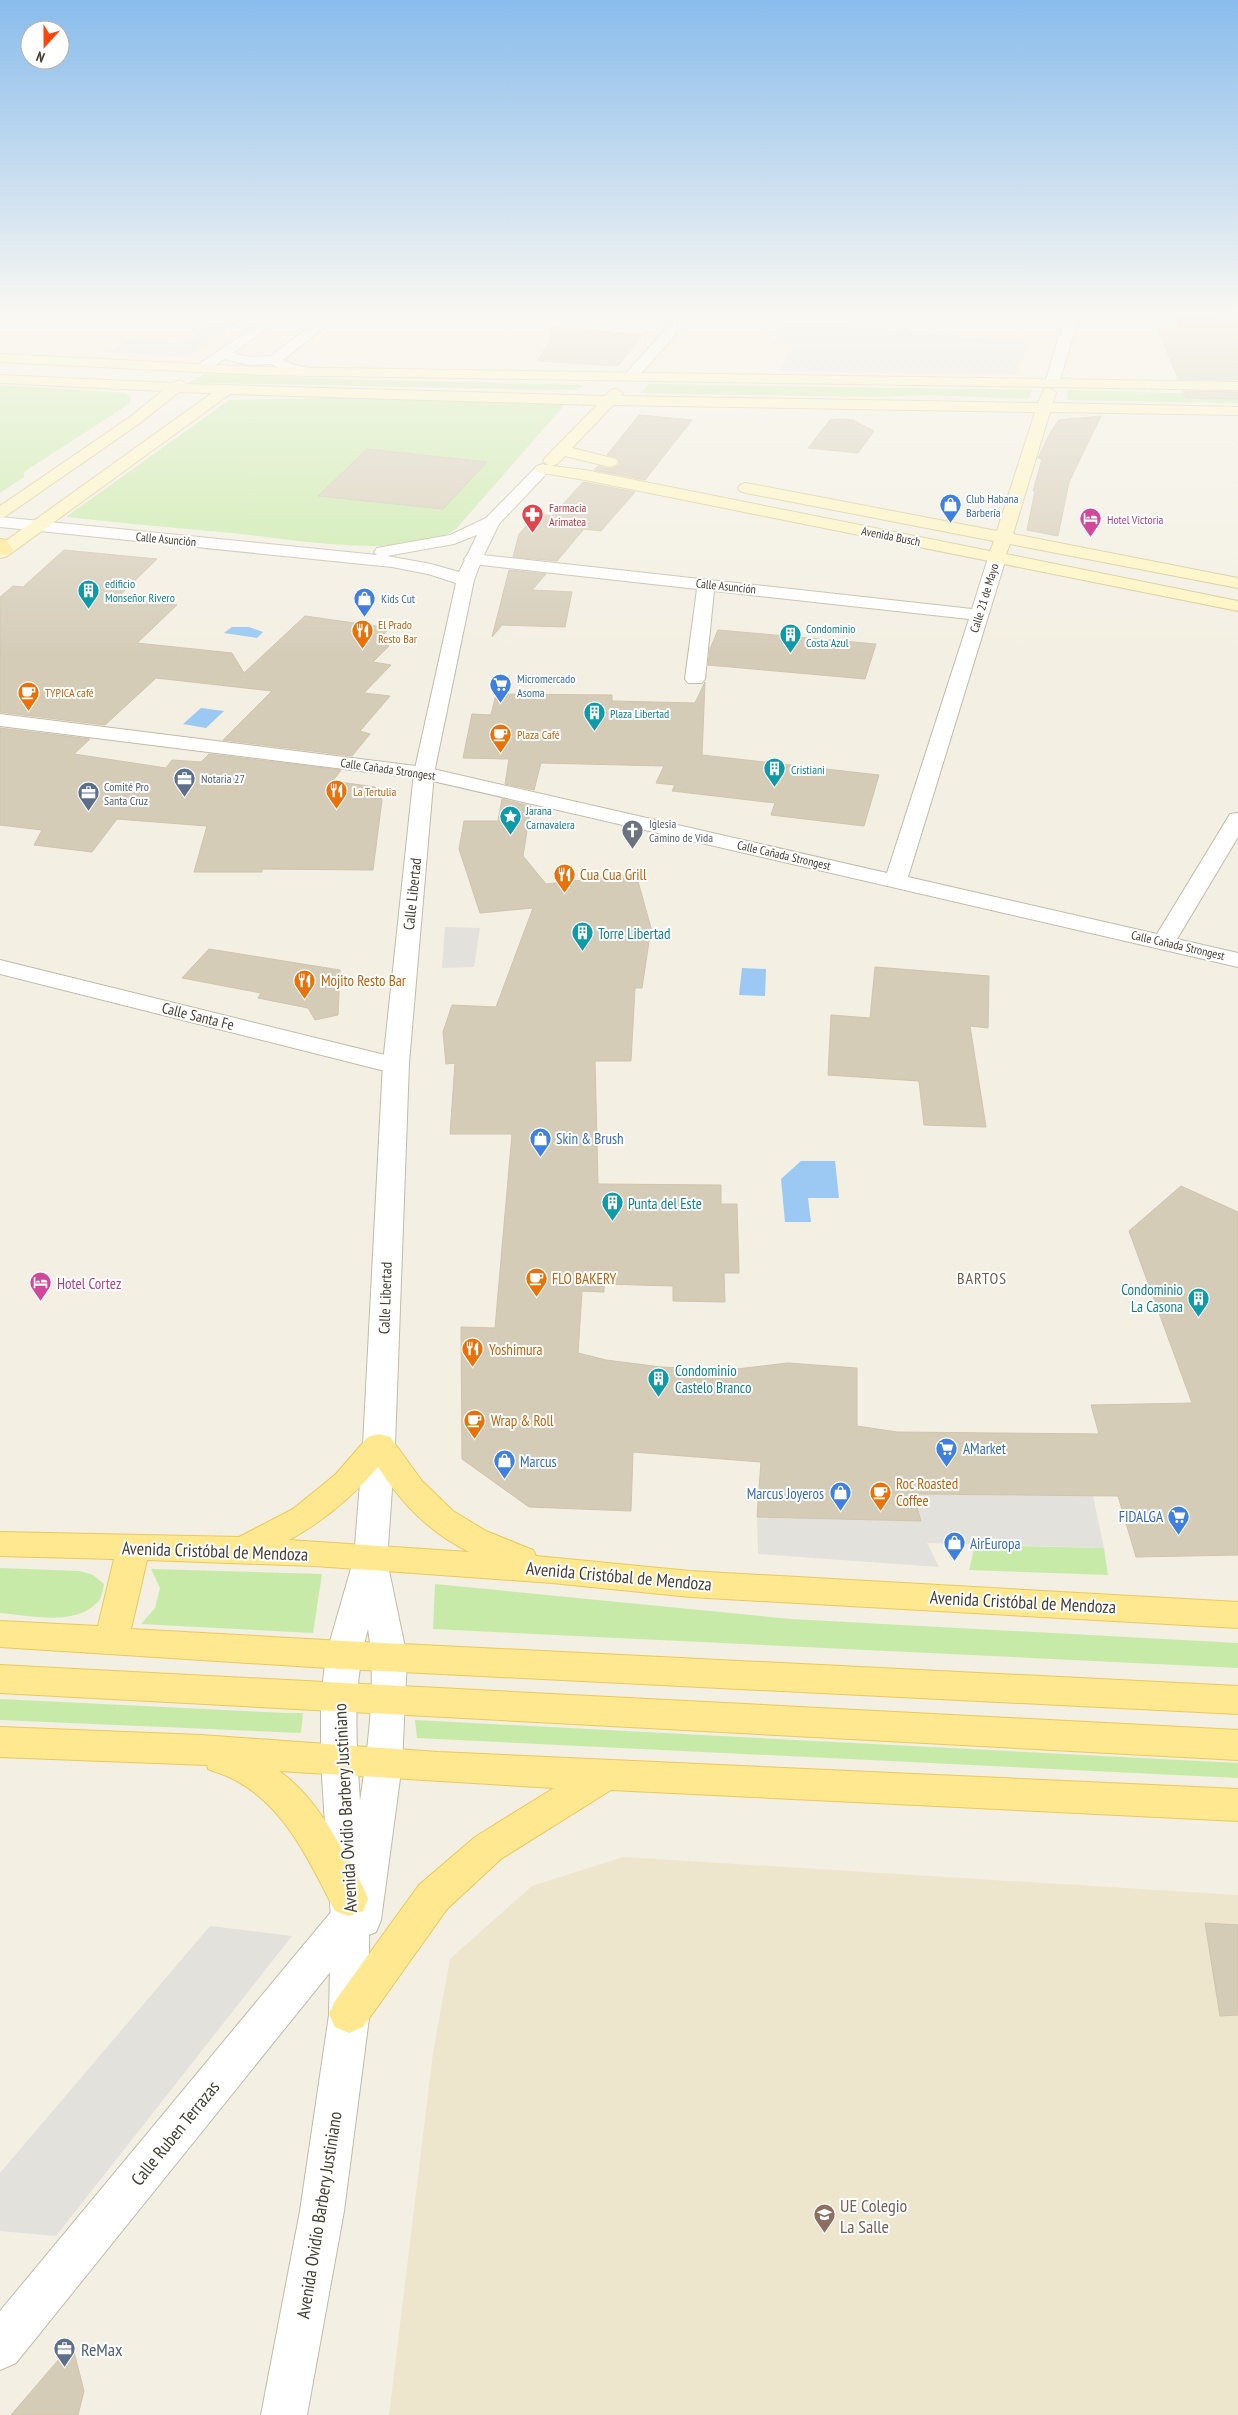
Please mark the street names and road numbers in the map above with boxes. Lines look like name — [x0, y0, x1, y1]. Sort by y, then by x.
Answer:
street label: Avenida Busch — [860, 523, 922, 549]
street label: Calle Asunción — [135, 529, 197, 549]
street label: Calle 21 de Mayo — [966, 562, 1002, 634]
street label: Calle Asunción — [695, 575, 757, 597]
street label: Calle Cañada Strongest — [340, 755, 437, 783]
street label: Calle Cañada Strongest — [736, 837, 833, 873]
street label: Calle Libertad — [399, 857, 425, 931]
street label: Calle Cañada Strongest — [1130, 927, 1227, 963]
street label: Calle Santa Fe — [160, 998, 236, 1034]
street label: Calle Libertad — [374, 1262, 396, 1334]
street label: Avenida Cristóbal de Mendoza — [121, 1536, 309, 1566]
street label: Avenida Cristóbal de Mendoza — [525, 1556, 713, 1596]
street label: Avenida Cristóbal de Mendoza — [929, 1586, 1117, 1618]
street label: Avenida Ovidio Barbery Justiniano — [328, 1703, 362, 1913]
street label: Calle Ruben Terrazas — [126, 2076, 224, 2190]
street label: Avenida Ovidio Barbery Justiniano — [291, 2110, 347, 2320]

